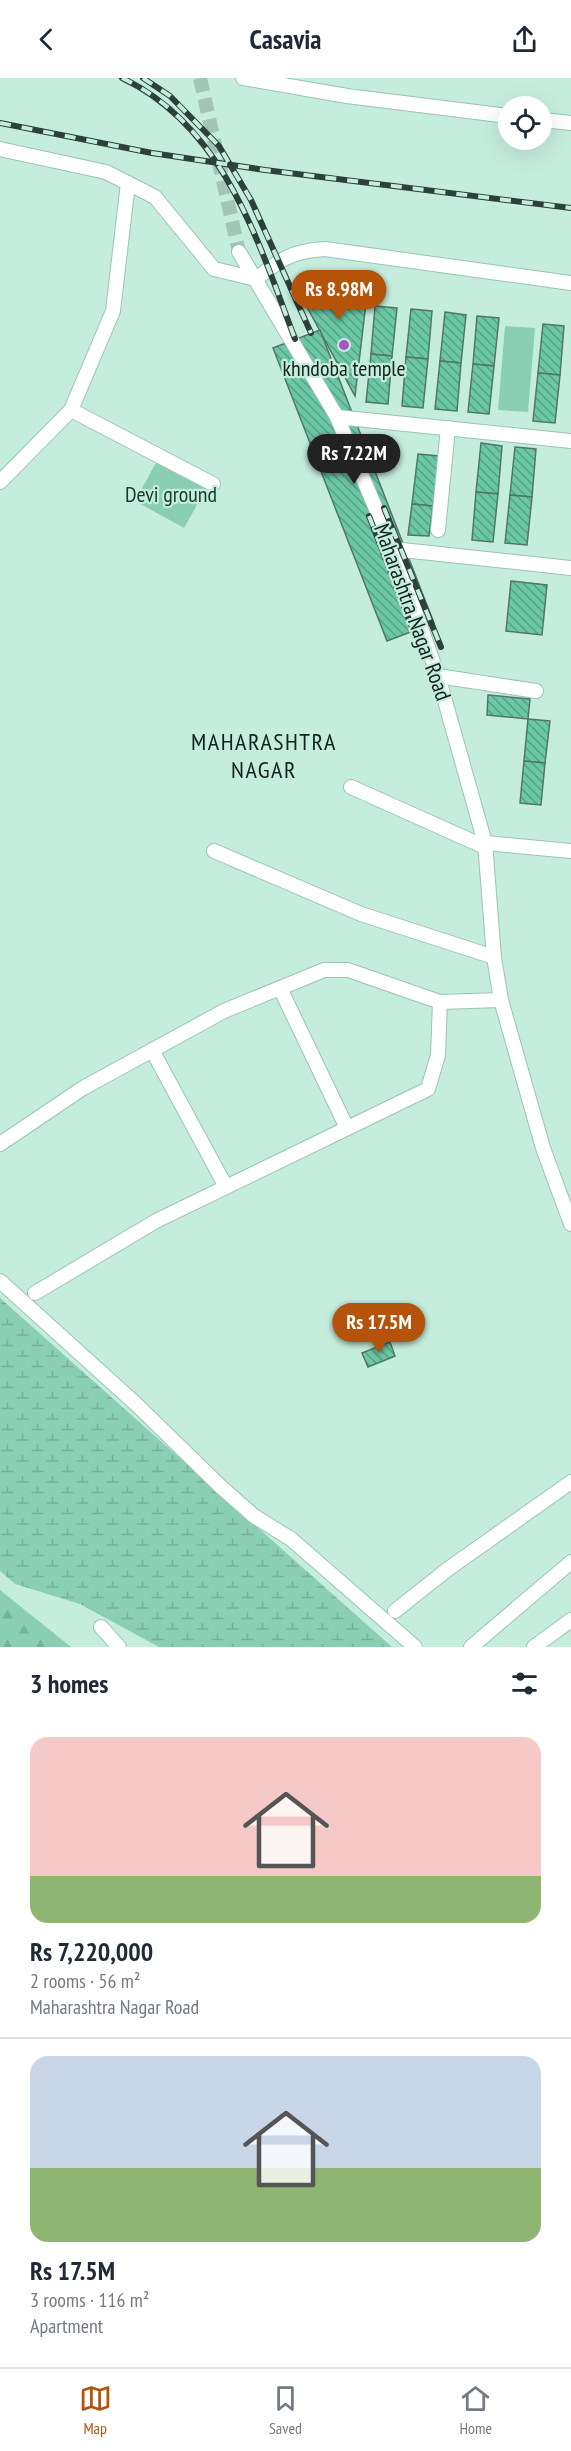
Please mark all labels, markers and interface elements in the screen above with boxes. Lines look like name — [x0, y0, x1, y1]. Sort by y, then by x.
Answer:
text: Casavia — [250, 22, 321, 56]
icon: back — [30, 23, 63, 56]
icon: share — [508, 23, 541, 56]
map controls — [498, 96, 552, 150]
button: locate — [498, 96, 552, 150]
pin: Rs 8.98M — [277, 270, 401, 321]
text: Rs 8.98M — [305, 276, 373, 302]
marker: khndoba temple — [337, 338, 351, 352]
place label: khndoba temple — [283, 354, 405, 382]
pin: Rs 7.22M — [292, 434, 416, 485]
text: Rs 7.22M — [321, 440, 387, 466]
park label: Devi ground — [125, 480, 217, 508]
street label: Maharashtra Nagar Road — [368, 520, 458, 704]
district label: MAHARASHTRA NAGAR — [191, 726, 337, 785]
pin: Rs 17.5M — [317, 1303, 441, 1354]
text: Rs 17.5M — [346, 1309, 412, 1335]
text: 3 homes — [30, 1667, 108, 1700]
icon: filters — [508, 1667, 541, 1700]
icon: home — [232, 1776, 340, 1884]
text: Rs 7,220,000 — [30, 1935, 153, 1968]
text: 2 rooms · 56 m² — [30, 1968, 140, 1994]
text: Maharashtra Nagar Road — [30, 1994, 199, 2020]
icon: home — [232, 2095, 340, 2203]
text: Rs 17.5M — [30, 2254, 115, 2287]
text: 3 rooms · 116 m² — [30, 2287, 149, 2313]
text: Apartment — [30, 2313, 103, 2339]
tab: Map — [79, 2382, 112, 2438]
tab: Saved — [269, 2382, 302, 2438]
tab: Home — [459, 2382, 492, 2438]

